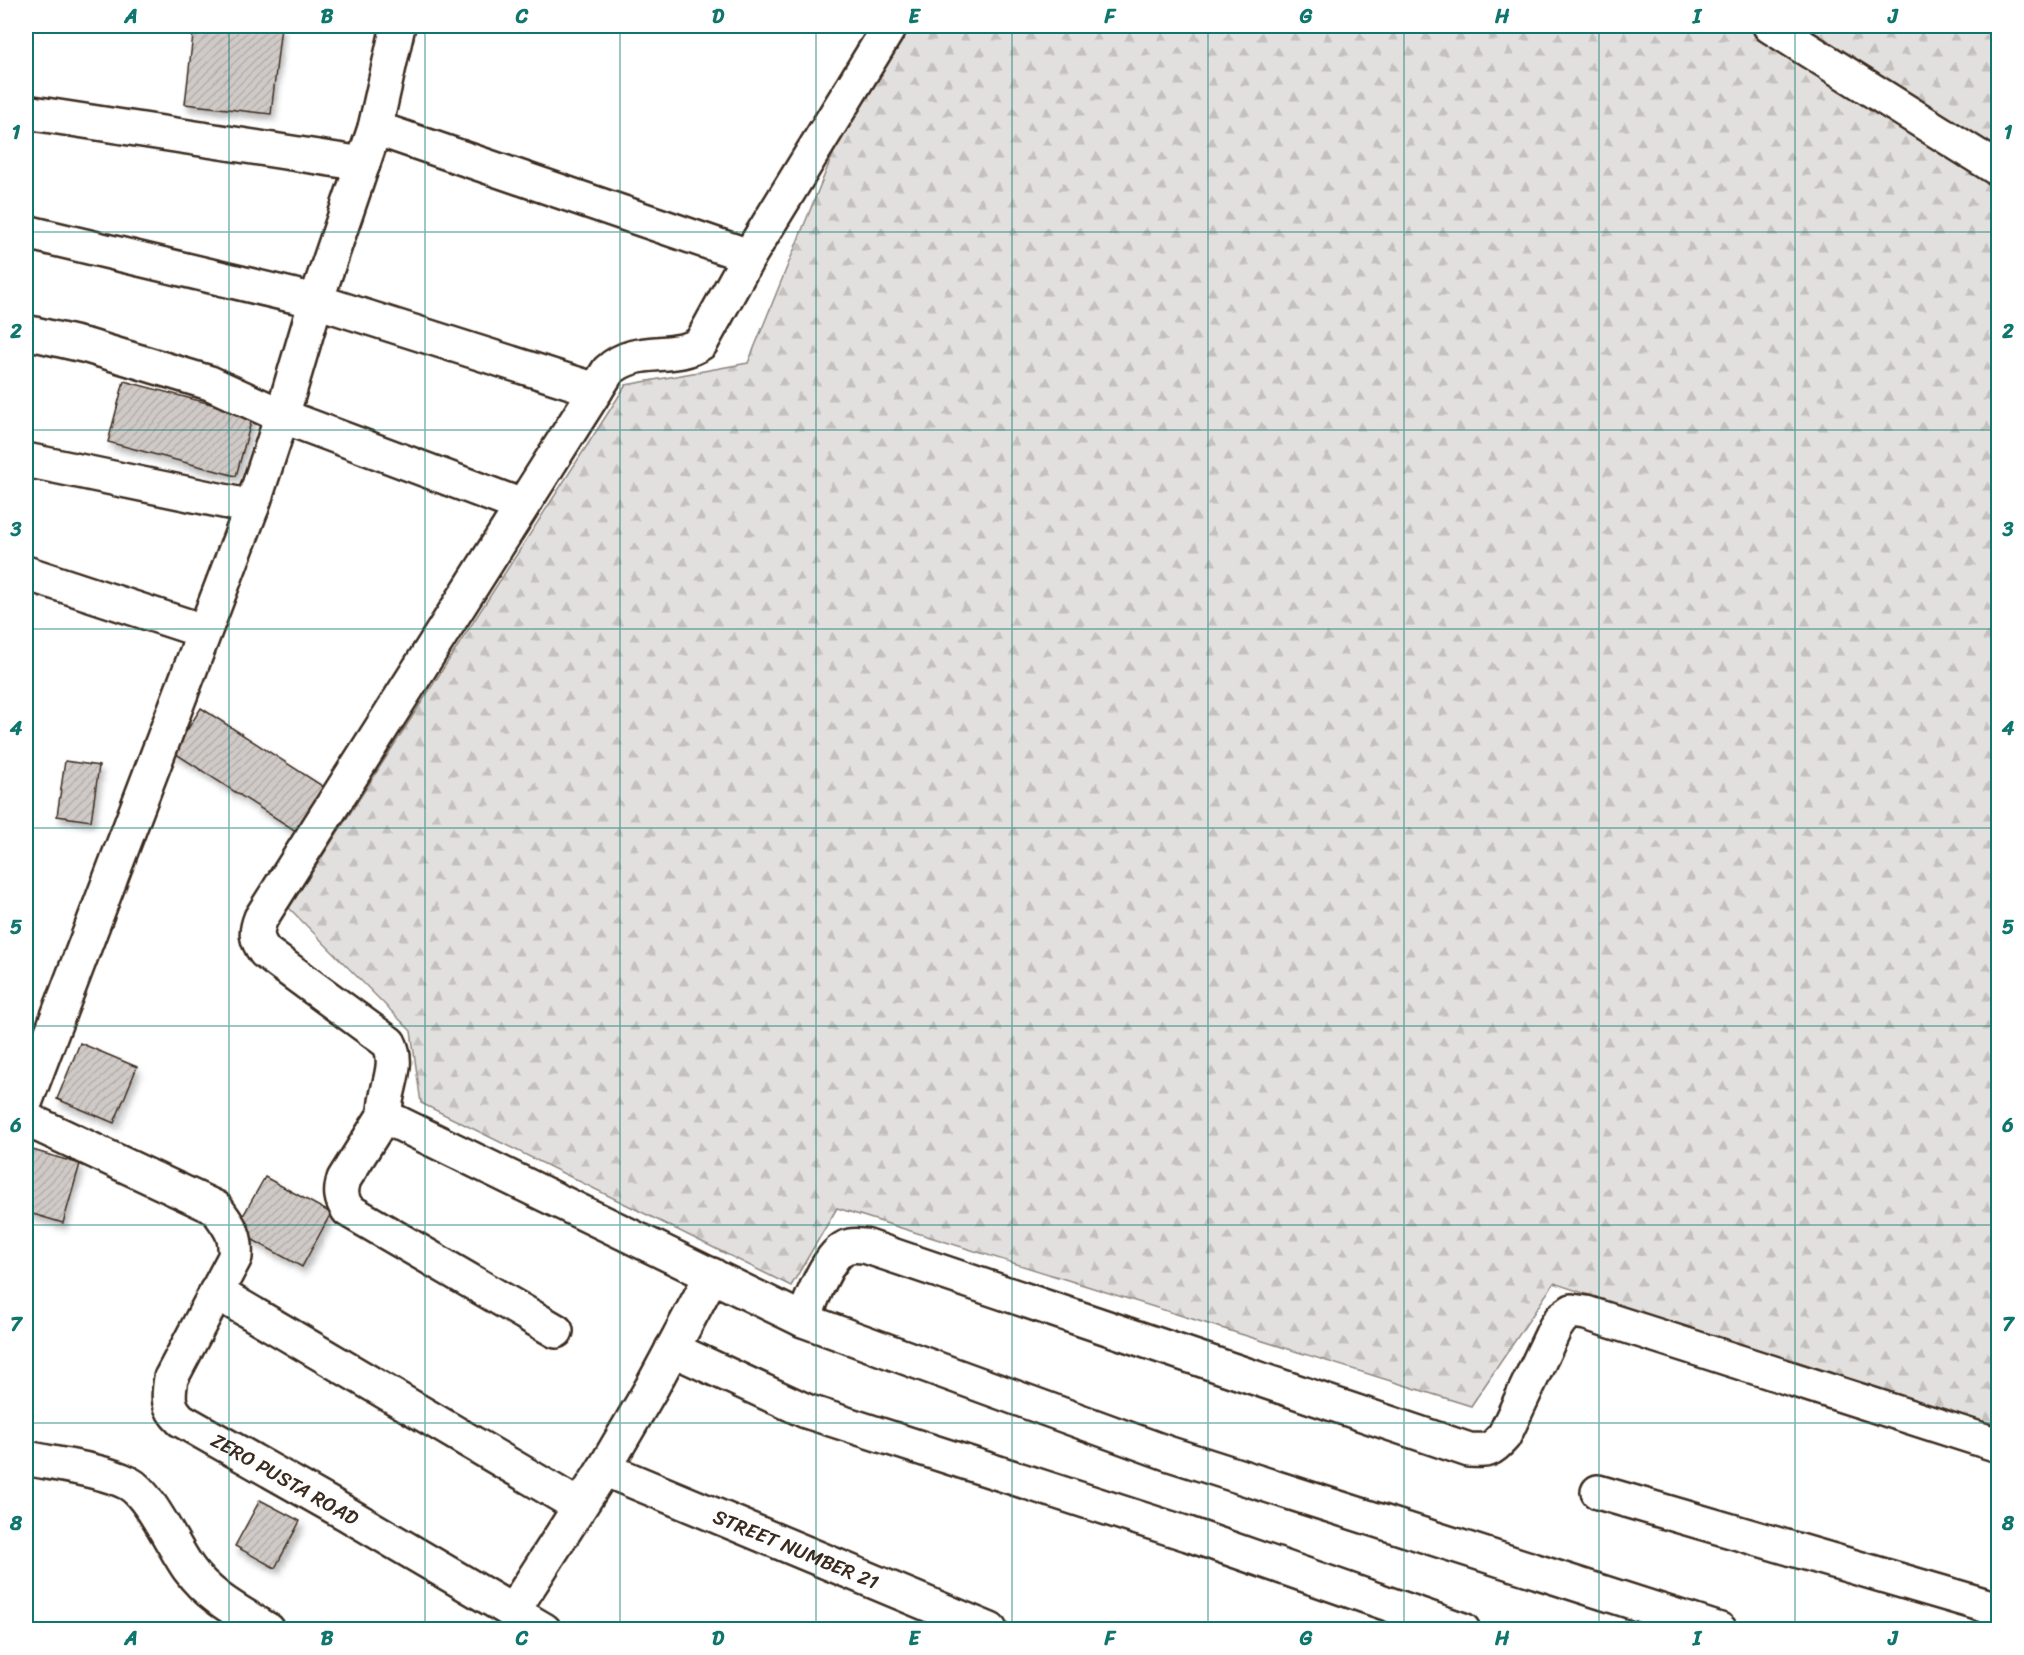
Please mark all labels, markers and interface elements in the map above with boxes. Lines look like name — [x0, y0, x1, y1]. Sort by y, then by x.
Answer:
text: A — [123, 0, 138, 34]
text: B — [321, 0, 334, 34]
text: C — [515, 0, 529, 34]
text: D — [712, 0, 725, 34]
text: E — [908, 0, 921, 34]
text: F — [1104, 0, 1117, 34]
text: G — [1299, 0, 1313, 34]
text: H — [1494, 0, 1510, 34]
text: I — [1692, 0, 1703, 34]
text: J — [1887, 0, 1899, 34]
text: 1 — [12, 115, 21, 150]
text: 1 — [2004, 115, 2013, 150]
text: 2 — [9, 314, 22, 349]
text: 2 — [2001, 314, 2014, 349]
text: 3 — [10, 512, 22, 547]
text: 3 — [2002, 512, 2014, 547]
text: 4 — [9, 711, 23, 746]
text: 4 — [2001, 711, 2015, 746]
text: 5 — [10, 910, 22, 945]
text: 5 — [2002, 910, 2014, 945]
text: 6 — [9, 1108, 22, 1143]
text: 6 — [2001, 1108, 2014, 1143]
text: 7 — [10, 1307, 23, 1342]
text: 7 — [2002, 1307, 2015, 1342]
street label: ZERO PUSTA ROAD — [204, 1423, 366, 1535]
street label: STREET NUMBER 21 — [708, 1499, 884, 1599]
text: 8 — [9, 1506, 23, 1541]
text: 8 — [2001, 1506, 2015, 1541]
text: A — [123, 1621, 138, 1655]
text: B — [321, 1621, 334, 1655]
text: C — [515, 1621, 529, 1655]
text: D — [712, 1621, 725, 1655]
text: E — [908, 1621, 921, 1655]
text: F — [1104, 1621, 1117, 1655]
text: G — [1299, 1621, 1313, 1655]
text: H — [1494, 1621, 1510, 1655]
text: I — [1692, 1621, 1703, 1655]
text: J — [1887, 1621, 1899, 1655]

